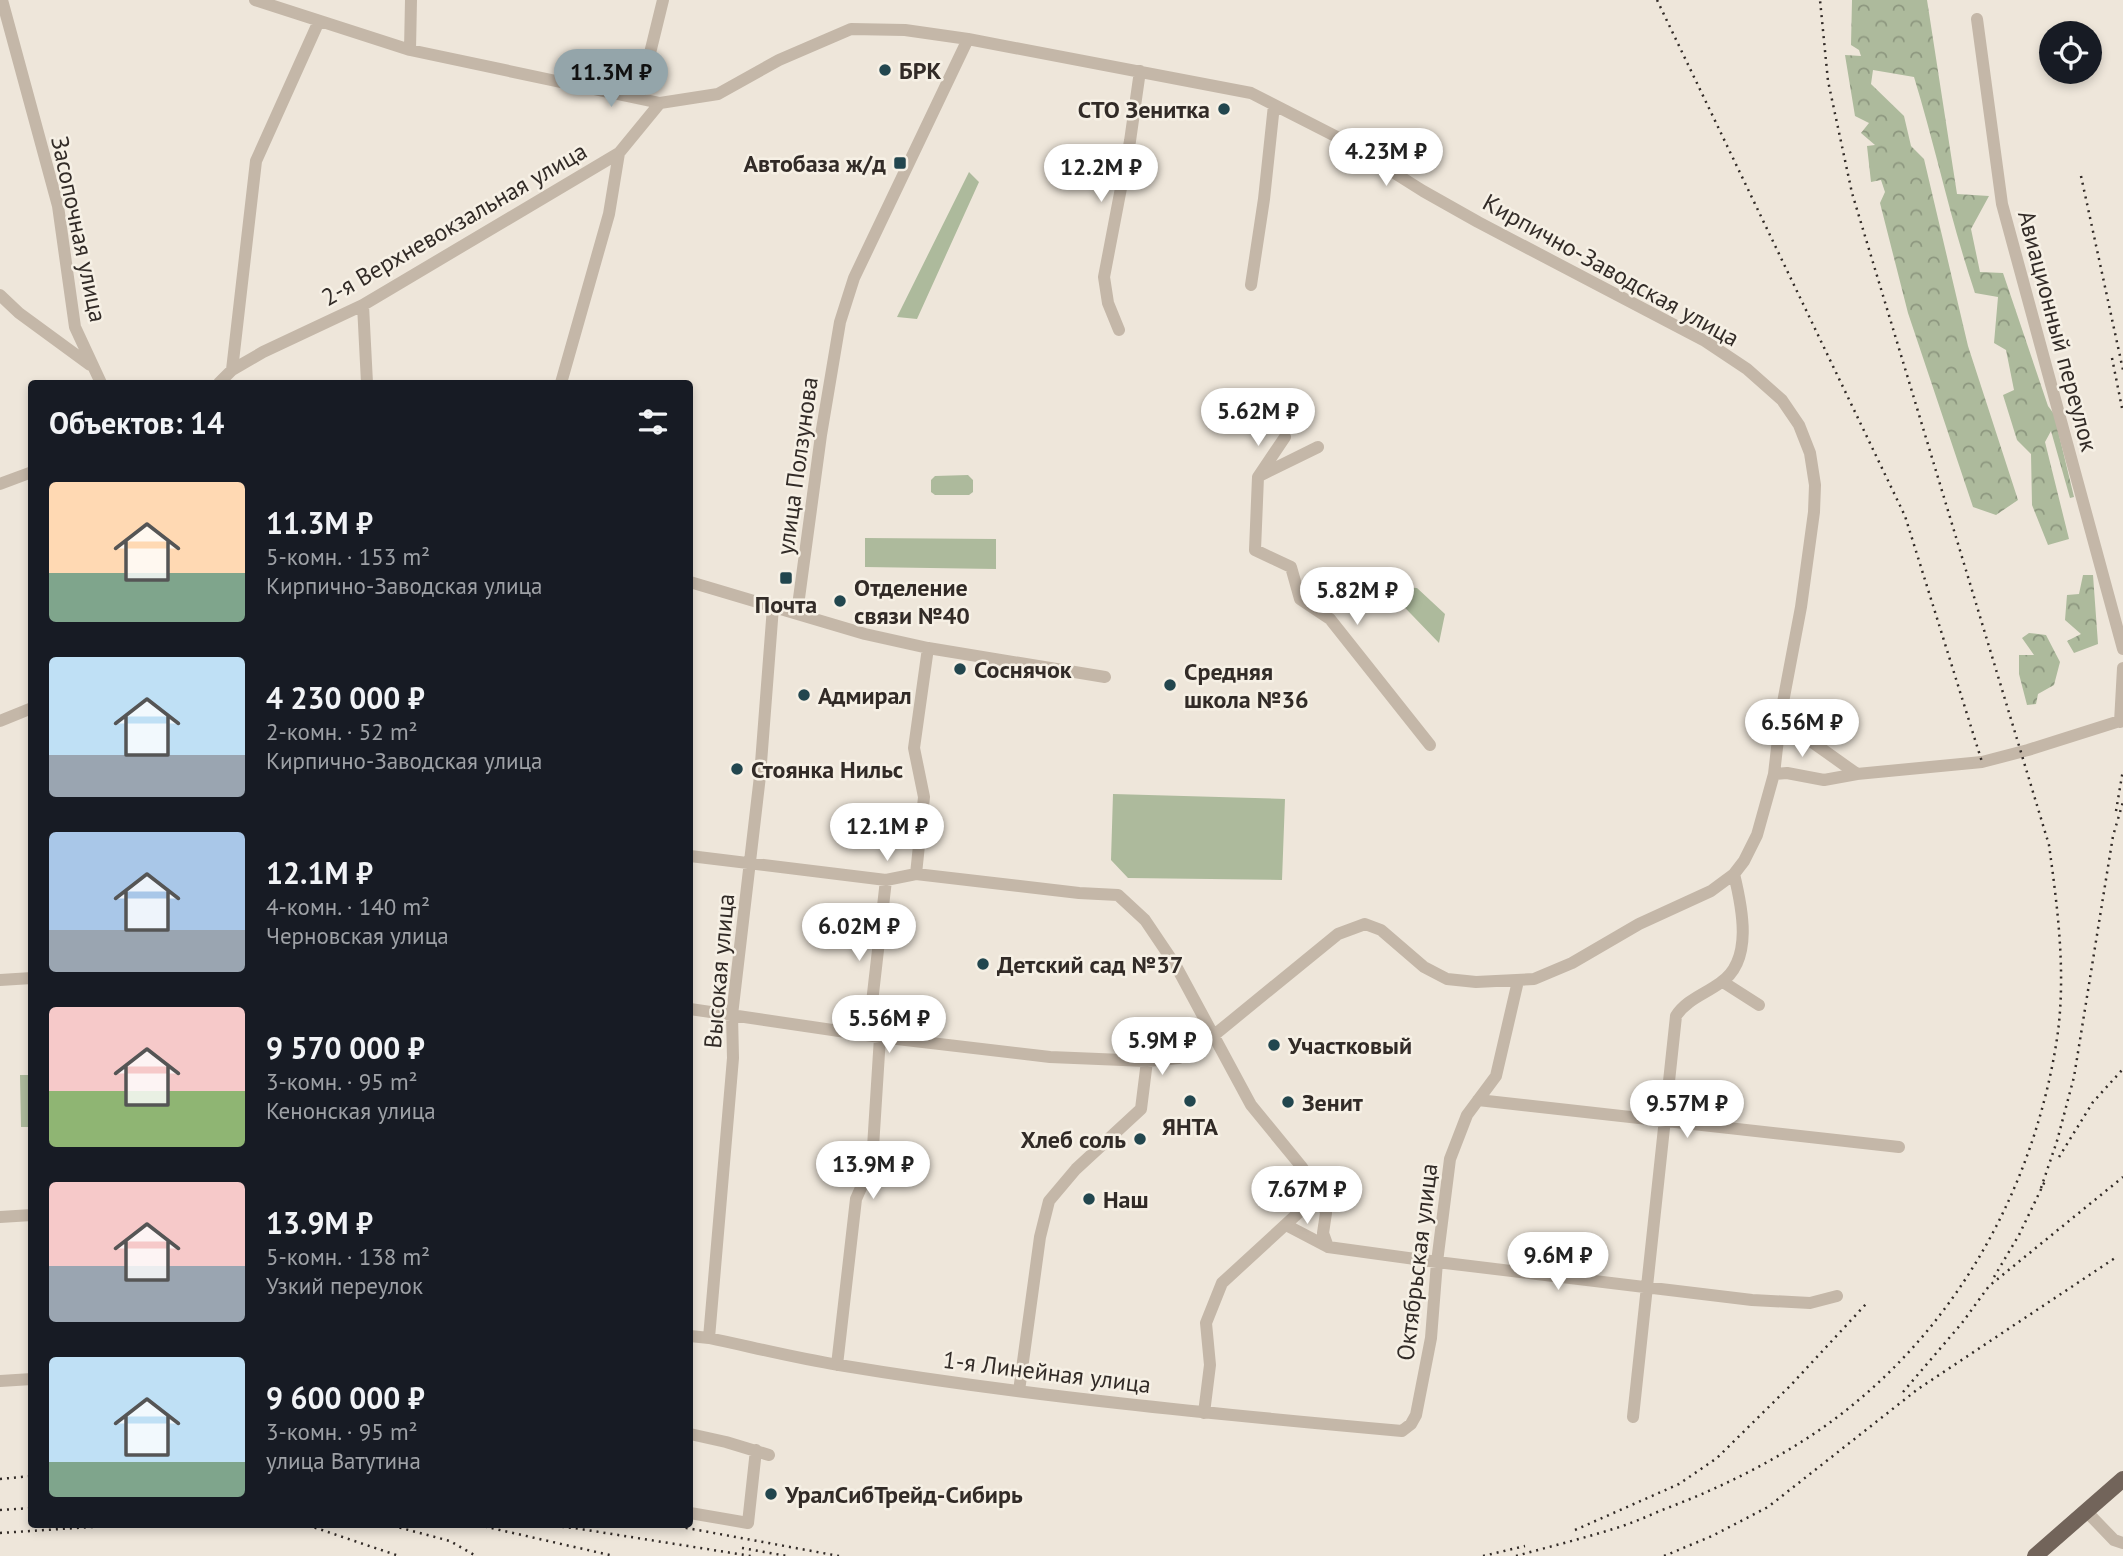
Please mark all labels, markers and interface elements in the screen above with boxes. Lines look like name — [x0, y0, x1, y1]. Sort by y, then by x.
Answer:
map controls — [2039, 21, 2102, 84]
button: locate — [2039, 21, 2102, 84]
pin: 11.3M ₽ — [546, 50, 676, 109]
place label: БРК — [899, 55, 941, 86]
text: 11.3M ₽ — [570, 57, 652, 86]
marker: БРК — [877, 62, 893, 78]
place label: СТО Зенитка — [1078, 94, 1210, 125]
marker: СТО Зенитка — [1216, 101, 1232, 117]
pin: 4.23M ₽ — [1321, 128, 1451, 188]
street label: Засопочная улица — [44, 133, 114, 325]
street label: 2-я Верхневокзальная улица — [316, 135, 592, 313]
text: 4.23M ₽ — [1345, 136, 1427, 165]
pin: 12.2M ₽ — [1036, 144, 1166, 204]
place label: Автобаза ж/д — [743, 148, 886, 179]
text: 12.2M ₽ — [1060, 152, 1142, 181]
marker: Автобаза ж/д — [892, 155, 908, 171]
street label: Кирпично-Заводская улица — [1477, 186, 1745, 354]
street label: Авиационный переулок — [2011, 207, 2105, 456]
street label: улица Ползунова — [769, 375, 825, 557]
pin: 5.62M ₽ — [1193, 388, 1323, 448]
text: 5.62M ₽ — [1217, 396, 1299, 425]
text: Объектов: 14 — [49, 403, 224, 442]
icon: filters — [634, 403, 672, 441]
text: 11.3M ₽ — [266, 503, 373, 542]
icon: home — [105, 510, 189, 594]
text: 5-комн. · 153 m² — [266, 542, 430, 571]
pin: 5.82M ₽ — [1292, 568, 1422, 627]
marker: Почта — [778, 570, 794, 586]
text: Кирпично-Заводская улица — [266, 571, 543, 600]
place label: Отделение связи №40 — [854, 572, 970, 631]
text: 5.82M ₽ — [1316, 575, 1398, 604]
place label: Почта — [755, 589, 817, 620]
marker: Отделение связи №40 — [832, 593, 848, 609]
place label: Соснячок — [974, 654, 1072, 685]
place label: Средняя школа №36 — [1184, 656, 1309, 715]
marker: Соснячок — [952, 661, 968, 677]
marker: Средняя школа №36 — [1162, 677, 1178, 693]
text: 4 230 000 ₽ — [266, 678, 425, 717]
place label: Адмирал — [818, 680, 912, 711]
icon: home — [105, 685, 189, 769]
marker: Адмирал — [796, 687, 812, 703]
pin: 6.56M ₽ — [1737, 700, 1867, 759]
text: 6.56M ₽ — [1761, 707, 1843, 736]
text: 2-комн. · 52 m² — [266, 717, 418, 746]
text: Кирпично-Заводская улица — [266, 746, 543, 775]
place label: Стоянка Нильс — [751, 754, 903, 785]
marker: Стоянка Нильс — [729, 761, 745, 777]
pin: 12.1M ₽ — [822, 804, 952, 863]
text: 12.1M ₽ — [846, 811, 928, 840]
text: 12.1M ₽ — [266, 853, 373, 892]
icon: home — [105, 860, 189, 944]
text: 4-комн. · 140 m² — [266, 892, 430, 921]
street label: Высокая улица — [697, 892, 741, 1050]
pin: 6.02M ₽ — [794, 904, 924, 963]
text: 6.02M ₽ — [818, 911, 900, 940]
text: Черновская улица — [266, 921, 449, 950]
place label: Детский сад №37 — [997, 949, 1183, 980]
marker: Детский сад №37 — [975, 956, 991, 972]
pin: 5.56M ₽ — [824, 996, 954, 1055]
text: 5.56M ₽ — [848, 1003, 930, 1032]
pin: 5.9M ₽ — [1105, 1018, 1219, 1077]
text: 5.9M ₽ — [1127, 1025, 1197, 1054]
text: 9 570 000 ₽ — [266, 1028, 425, 1067]
place label: Участковый — [1287, 1030, 1412, 1061]
icon: home — [105, 1035, 189, 1119]
marker: Участковый — [1266, 1037, 1282, 1053]
text: 3-комн. · 95 m² — [266, 1067, 418, 1096]
pin: 9.57M ₽ — [1622, 1080, 1752, 1140]
place label: Зенит — [1302, 1087, 1364, 1118]
text: 9.57M ₽ — [1646, 1088, 1728, 1117]
marker: ЯНТА — [1182, 1093, 1198, 1109]
marker: Зенит — [1280, 1094, 1296, 1110]
text: Кенонская улица — [266, 1096, 436, 1125]
place label: ЯНТА — [1162, 1111, 1218, 1142]
place label: Хлеб соль — [1021, 1124, 1126, 1155]
marker: Хлеб соль — [1132, 1131, 1148, 1147]
pin: 13.9M ₽ — [808, 1142, 938, 1201]
text: 13.9M ₽ — [832, 1149, 914, 1178]
street label: Октябрьская улица — [1390, 1162, 1444, 1362]
pin: 7.67M ₽ — [1242, 1166, 1372, 1226]
text: 7.67M ₽ — [1267, 1174, 1347, 1203]
place label: Наш — [1103, 1184, 1149, 1215]
marker: Наш — [1081, 1191, 1097, 1207]
text: 13.9M ₽ — [266, 1203, 373, 1242]
icon: home — [105, 1210, 189, 1294]
pin: 9.6M ₽ — [1501, 1232, 1615, 1292]
text: 9.6M ₽ — [1523, 1240, 1593, 1269]
text: 5-комн. · 138 m² — [266, 1242, 430, 1271]
text: Узкий переулок — [266, 1271, 423, 1300]
street label: 1-я Линейная улица — [941, 1344, 1153, 1400]
text: 9 600 000 ₽ — [266, 1378, 425, 1417]
icon: home — [105, 1385, 189, 1469]
text: 3-комн. · 95 m² — [266, 1417, 418, 1446]
text: улица Ватутина — [266, 1446, 421, 1475]
place label: УралСибТрейд-Сибирь — [784, 1479, 1023, 1510]
marker: УралСибТрейд-Сибирь — [763, 1486, 779, 1502]

